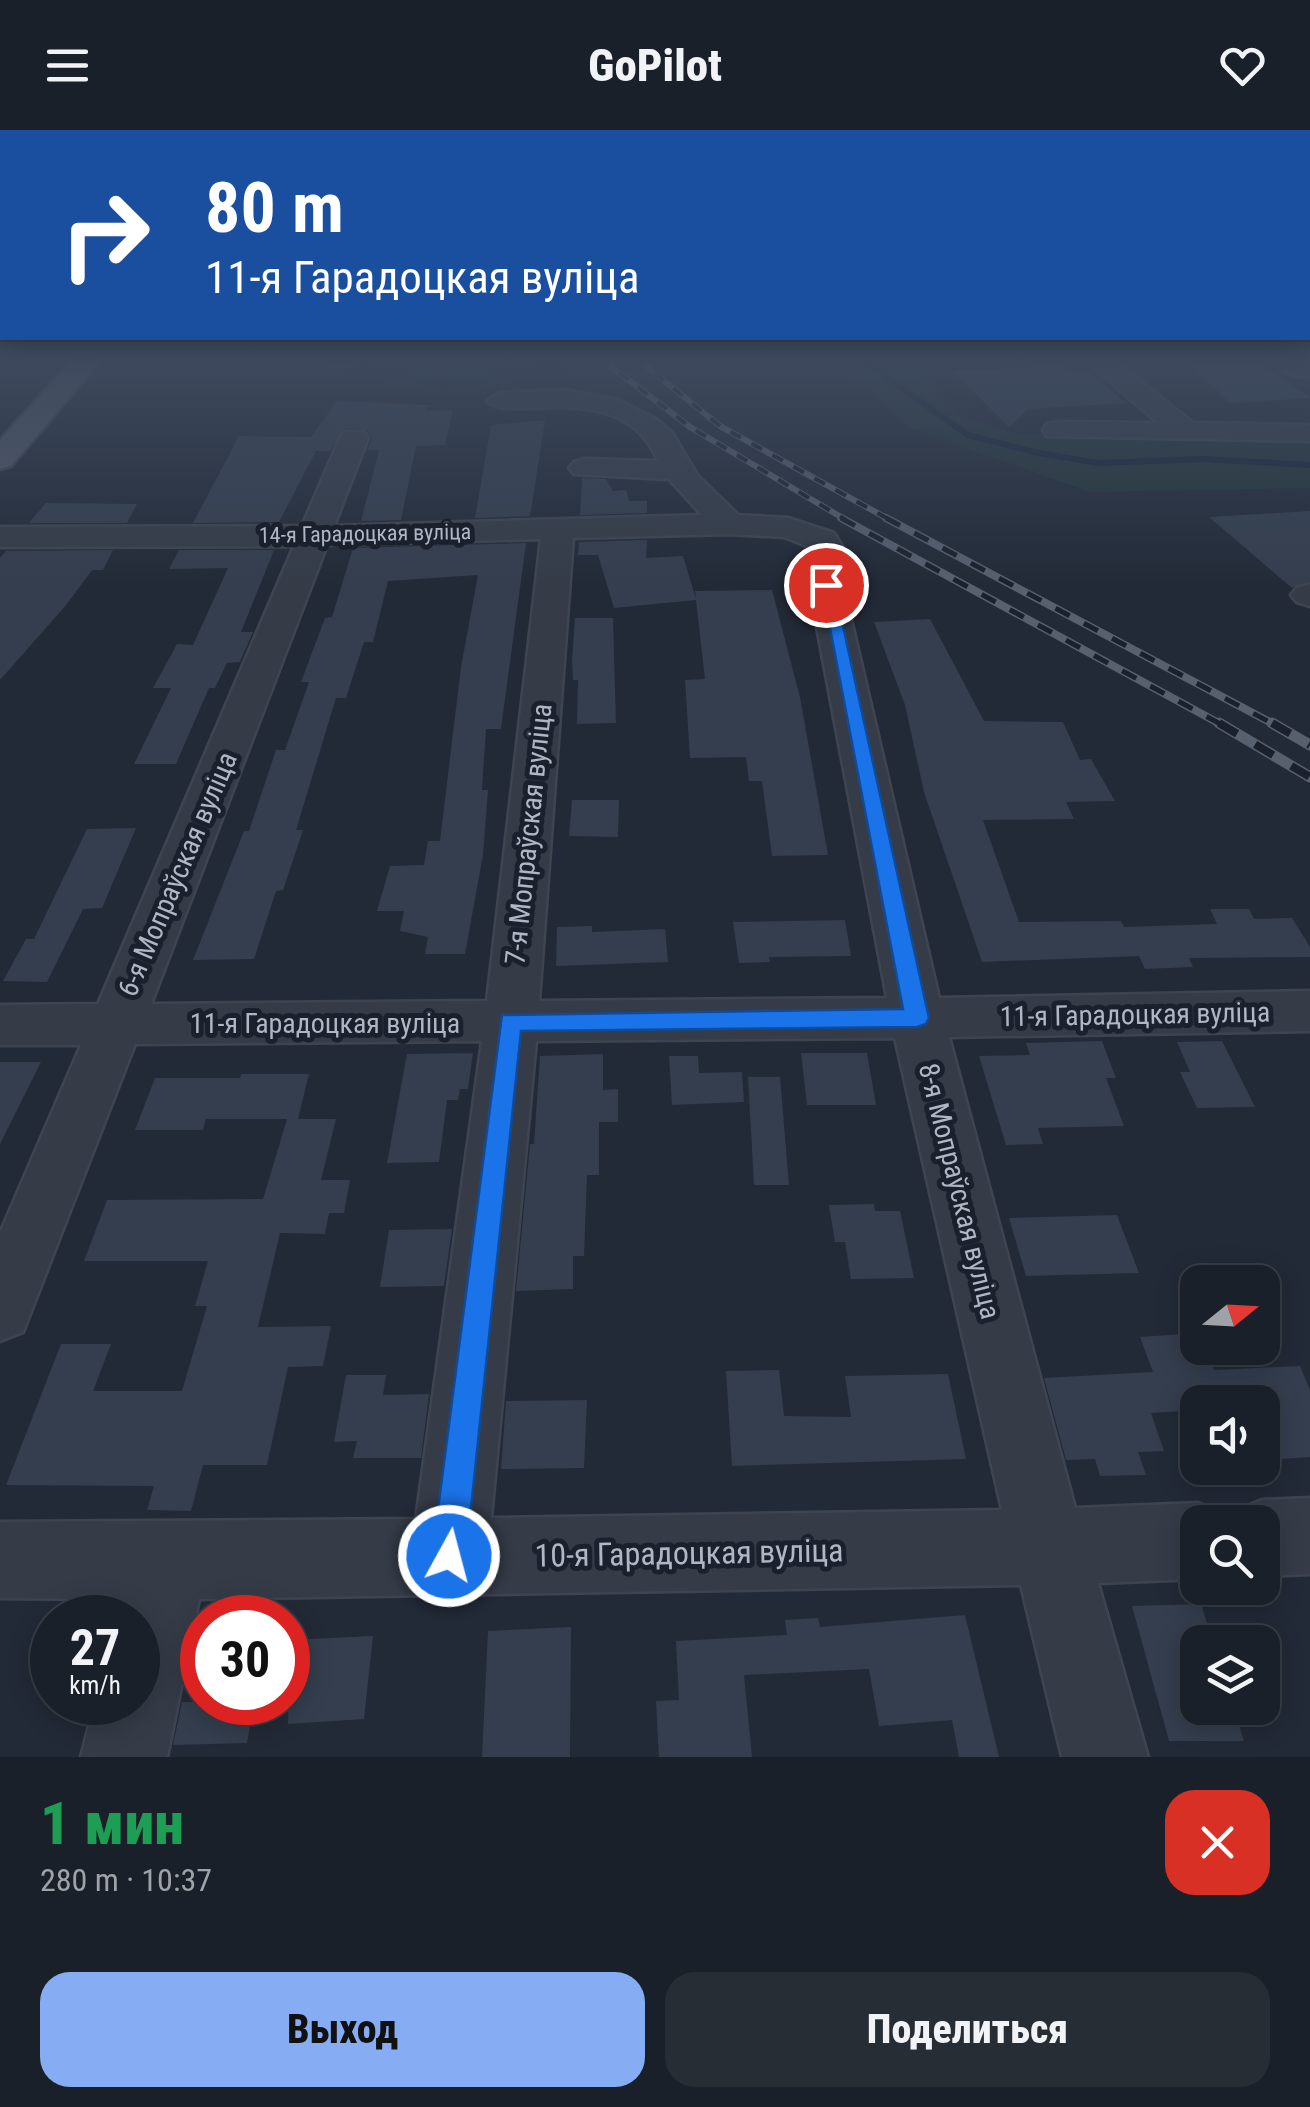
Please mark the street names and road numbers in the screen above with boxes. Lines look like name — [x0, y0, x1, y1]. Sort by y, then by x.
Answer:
street label: 14-я Гарадоцкая вуліца — [259, 519, 471, 548]
street label: 7-я Мопраўская вуліца — [498, 702, 559, 966]
street label: 6-я Мопраўская вуліца — [111, 747, 244, 1001]
street label: 11-я Гарадоцкая вуліца — [1000, 996, 1270, 1033]
street label: 11-я Гарадоцкая вуліца — [190, 1007, 460, 1040]
street label: 8-я Мопраўская вуліца — [912, 1060, 1007, 1322]
street label: 10-я Гарадоцкая вуліца — [534, 1531, 844, 1575]

